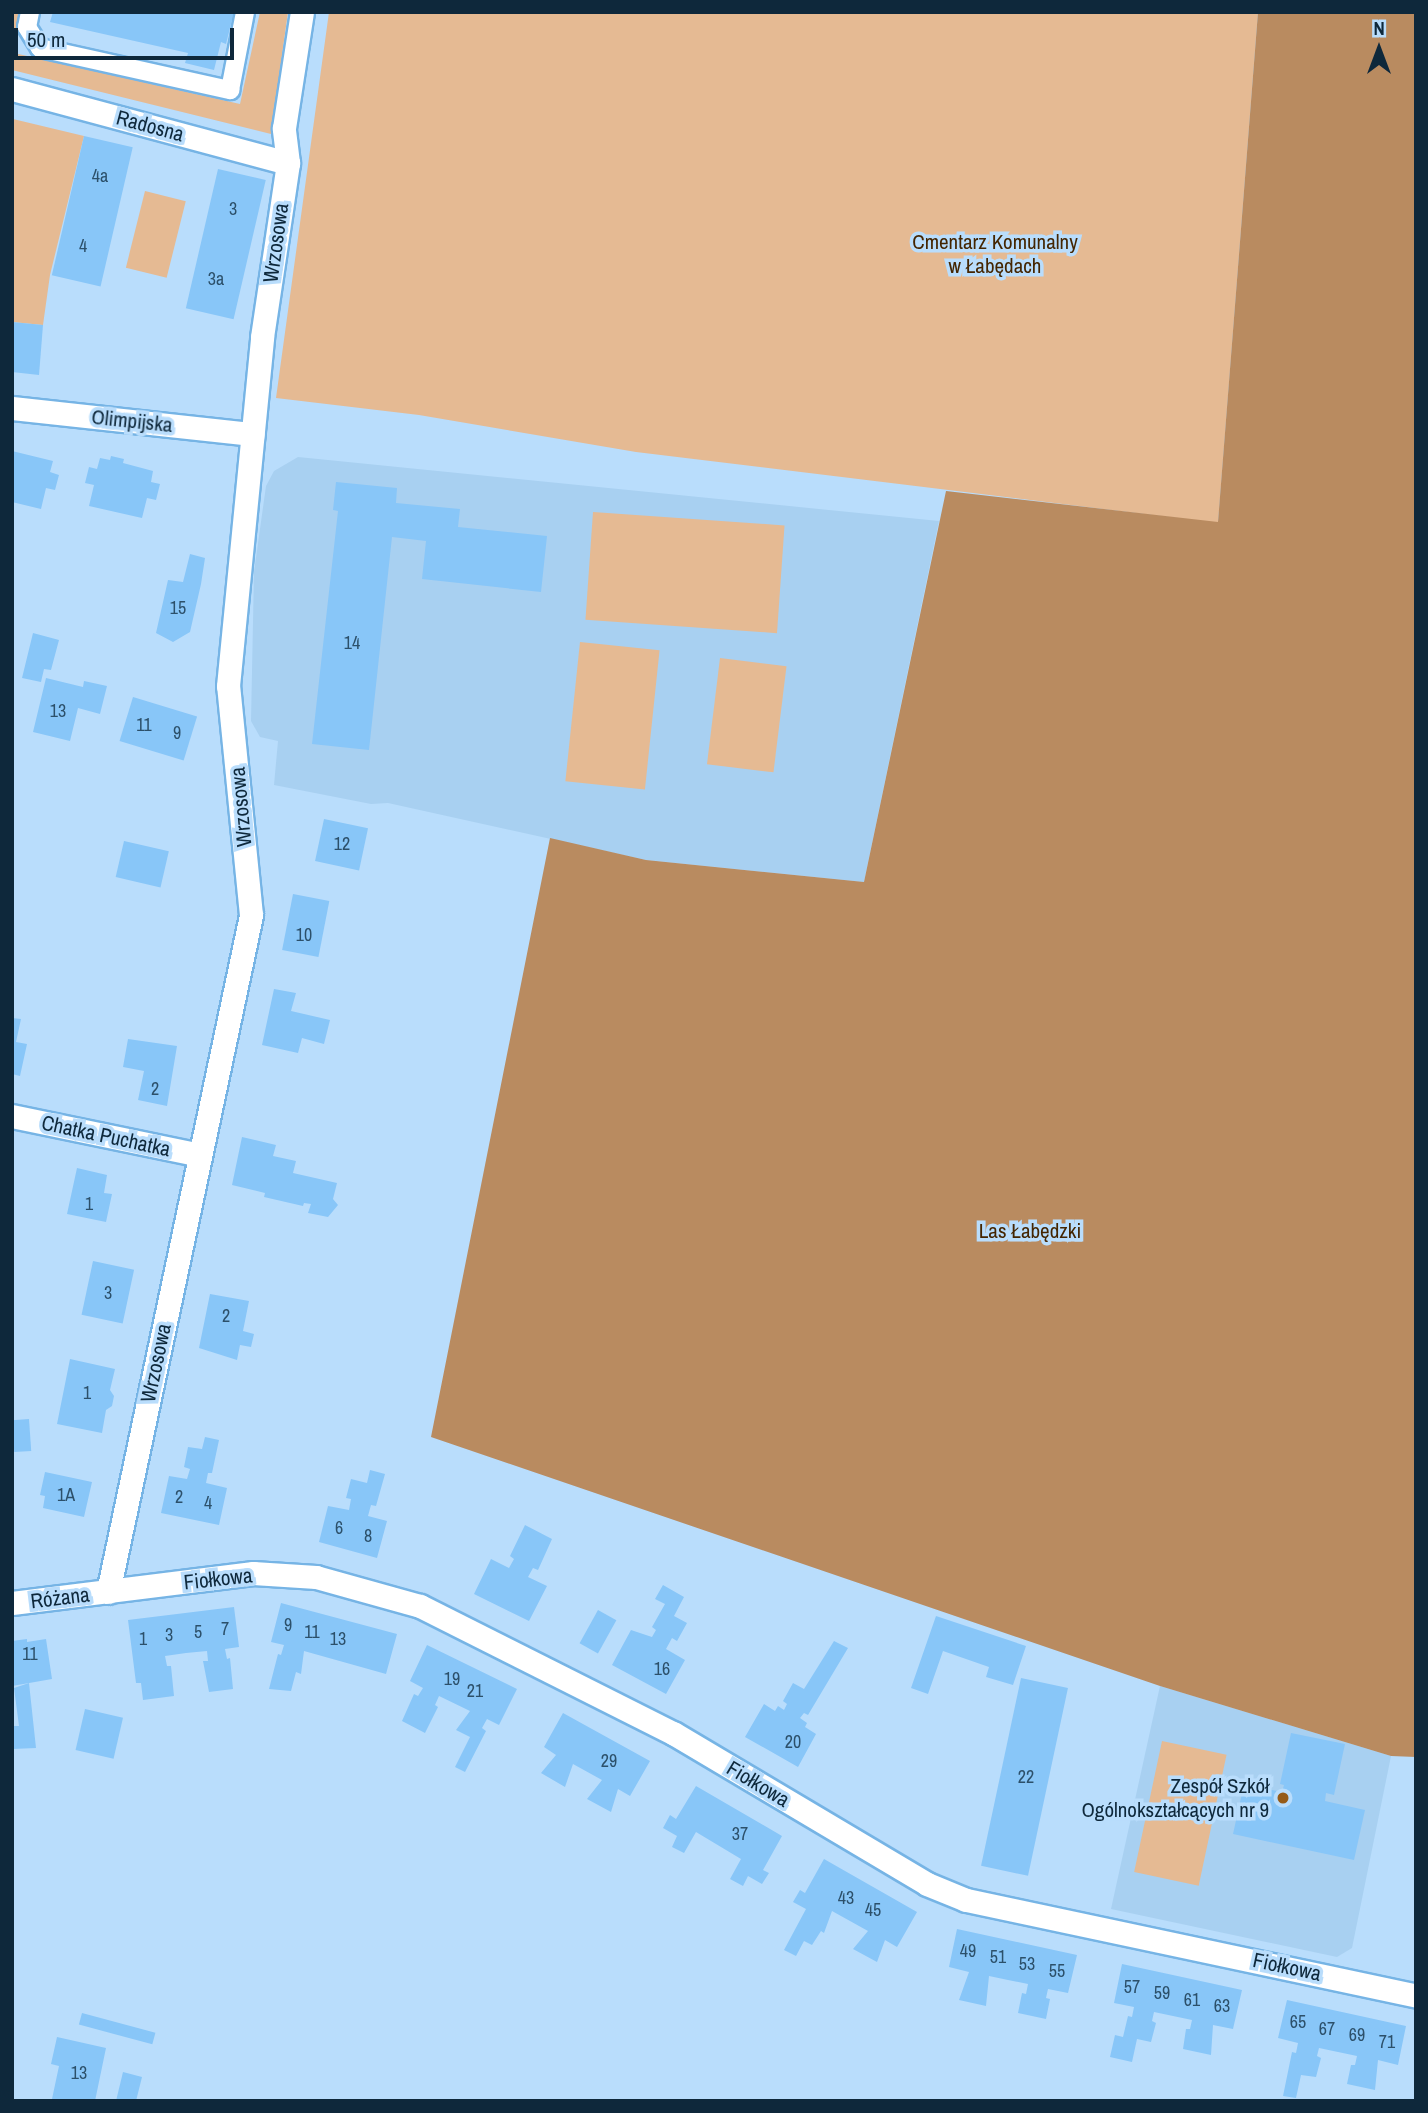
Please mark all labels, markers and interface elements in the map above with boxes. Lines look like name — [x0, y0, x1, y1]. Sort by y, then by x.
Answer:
scale bar — [18, 14, 238, 58]
north arrow — [1344, 14, 1414, 84]
text: N — [1373, 15, 1385, 41]
text: 50 m — [27, 25, 65, 54]
street label: Radosna — [113, 105, 187, 147]
house number: 4a — [92, 165, 108, 187]
house number: 3 — [229, 198, 237, 220]
street label: Wrzosowa — [258, 202, 294, 284]
park label: Cmentarz Komunalny w Łabędach — [912, 229, 1078, 279]
house number: 4 — [79, 235, 87, 257]
house number: 3a — [208, 268, 224, 290]
street label: Olimpijska — [90, 404, 174, 438]
house number: 15 — [170, 597, 186, 619]
house number: 14 — [344, 632, 360, 654]
house number: 13 — [50, 700, 66, 722]
house number: 11 — [136, 714, 152, 736]
house number: 9 — [173, 722, 181, 744]
street label: Wrzosowa — [225, 766, 257, 848]
house number: 12 — [334, 833, 350, 855]
house number: 10 — [296, 924, 312, 946]
house number: 2 — [151, 1078, 159, 1100]
street label: Chatka Puchatka — [39, 1110, 173, 1162]
house number: 1 — [85, 1193, 93, 1215]
park label: Las Łabędzki — [979, 1218, 1081, 1244]
house number: 3 — [104, 1282, 112, 1304]
house number: 2 — [222, 1305, 230, 1327]
street label: Wrzosowa — [135, 1321, 177, 1405]
house number: 1 — [83, 1382, 91, 1404]
house number: 1A — [57, 1484, 75, 1506]
house number: 2 — [175, 1486, 183, 1508]
house number: 4 — [204, 1492, 212, 1514]
house number: 6 — [335, 1517, 343, 1539]
house number: 8 — [364, 1525, 372, 1547]
street label: Fiołkowa — [182, 1563, 254, 1595]
street label: Różana — [29, 1582, 91, 1614]
house number: 9 — [284, 1614, 292, 1636]
house number: 7 — [221, 1618, 229, 1640]
house number: 5 — [194, 1621, 202, 1643]
house number: 11 — [304, 1621, 320, 1643]
house number: 3 — [165, 1624, 173, 1646]
house number: 1 — [139, 1628, 147, 1650]
house number: 13 — [330, 1628, 346, 1650]
house number: 11 — [22, 1643, 38, 1665]
house number: 16 — [654, 1658, 670, 1680]
house number: 19 — [444, 1668, 460, 1690]
house number: 21 — [467, 1680, 483, 1702]
house number: 20 — [785, 1731, 801, 1753]
house number: 29 — [601, 1750, 617, 1772]
street label: Fiołkowa — [722, 1755, 794, 1813]
house number: 22 — [1018, 1766, 1034, 1788]
place label: Zespół Szkół Ogólnokształcących nr 9 — [1081, 1773, 1269, 1823]
marker: Zespół Szkół Ogólnokształcących nr 9 — [1275, 1790, 1291, 1806]
house number: 37 — [732, 1823, 748, 1845]
house number: 43 — [838, 1887, 854, 1909]
house number: 45 — [865, 1899, 881, 1921]
house number: 49 — [960, 1940, 976, 1962]
house number: 51 — [990, 1946, 1006, 1968]
street label: Fiołkowa — [1251, 1948, 1323, 1986]
house number: 53 — [1019, 1953, 1035, 1975]
house number: 55 — [1049, 1960, 1065, 1982]
house number: 57 — [1124, 1976, 1140, 1998]
house number: 59 — [1154, 1982, 1170, 2004]
house number: 61 — [1184, 1989, 1200, 2011]
house number: 63 — [1214, 1995, 1230, 2017]
house number: 65 — [1290, 2011, 1306, 2033]
house number: 67 — [1319, 2018, 1335, 2040]
house number: 69 — [1349, 2024, 1365, 2046]
house number: 71 — [1379, 2031, 1395, 2053]
house number: 13 — [71, 2062, 87, 2084]

